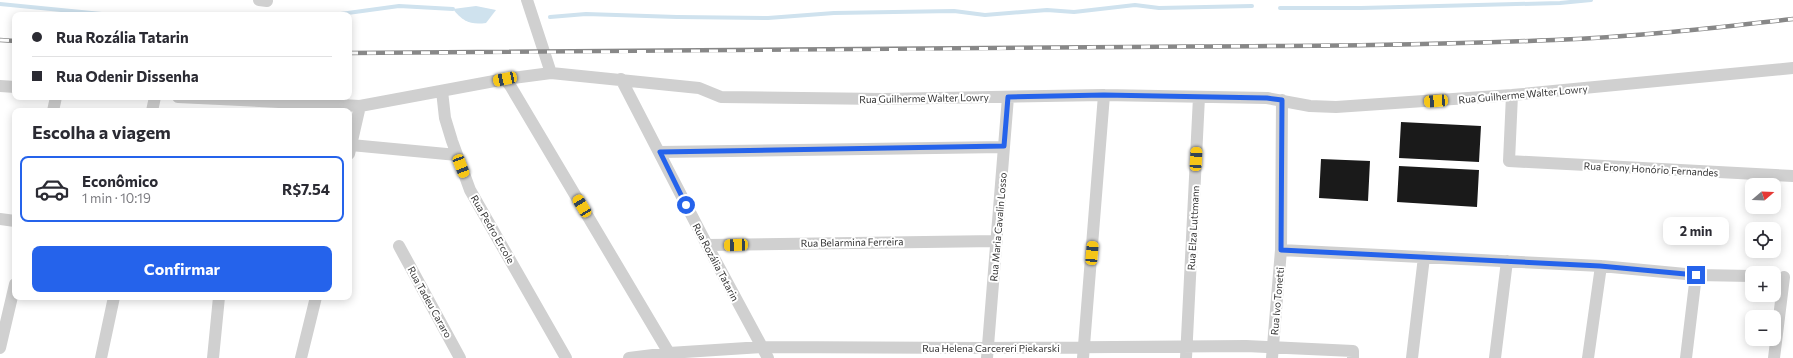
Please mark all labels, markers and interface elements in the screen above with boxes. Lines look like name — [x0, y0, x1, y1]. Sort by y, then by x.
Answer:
text: Rua Rozália Tatarin — [56, 28, 189, 46]
text: Rua Odenir Dissenha — [56, 67, 199, 85]
car — [492, 71, 518, 87]
street label: Rua Guilherme Walter Lowry — [1458, 82, 1588, 106]
street label: Rua Guilherme Walter Lowry — [859, 91, 989, 105]
car — [1424, 94, 1448, 108]
text: Escolha a viagem — [32, 121, 171, 143]
car — [1189, 147, 1203, 171]
car — [451, 153, 471, 179]
street label: Rua Erony Honório Fernandes — [1584, 159, 1719, 179]
icon: car — [34, 171, 70, 207]
text: Econômico — [82, 172, 158, 190]
street label: Rua Maria Cavalin Losso — [987, 172, 1009, 282]
north arrow — [1745, 178, 1781, 214]
map controls — [1745, 178, 1781, 346]
text: R$7.54 — [282, 180, 330, 198]
street label: Rua Elza Luttmann — [1185, 185, 1201, 271]
text: 1 min · 10:19 — [82, 190, 151, 206]
street label: Rua Pedro Ercole — [469, 193, 517, 265]
car — [571, 193, 593, 219]
route start — [677, 196, 695, 214]
callout: 2 min — [1663, 217, 1729, 245]
street label: Rua Rozália Tatarin — [690, 221, 742, 303]
button: locate — [1745, 222, 1781, 258]
text: 2 min — [1680, 223, 1712, 239]
street label: Rua Belarmina Ferreira — [801, 235, 903, 249]
car — [724, 239, 748, 251]
car — [1085, 241, 1099, 265]
button: Confirmar — [32, 246, 332, 292]
street label: Rua Tadeu Cararo — [405, 264, 455, 340]
street label: Rua Ivo Tonetti — [1268, 266, 1286, 336]
route end — [1687, 266, 1705, 284]
button: + — [1745, 266, 1781, 302]
button: − — [1745, 310, 1781, 346]
street label: Rua Helena Carcereri Piekarski — [922, 342, 1060, 354]

